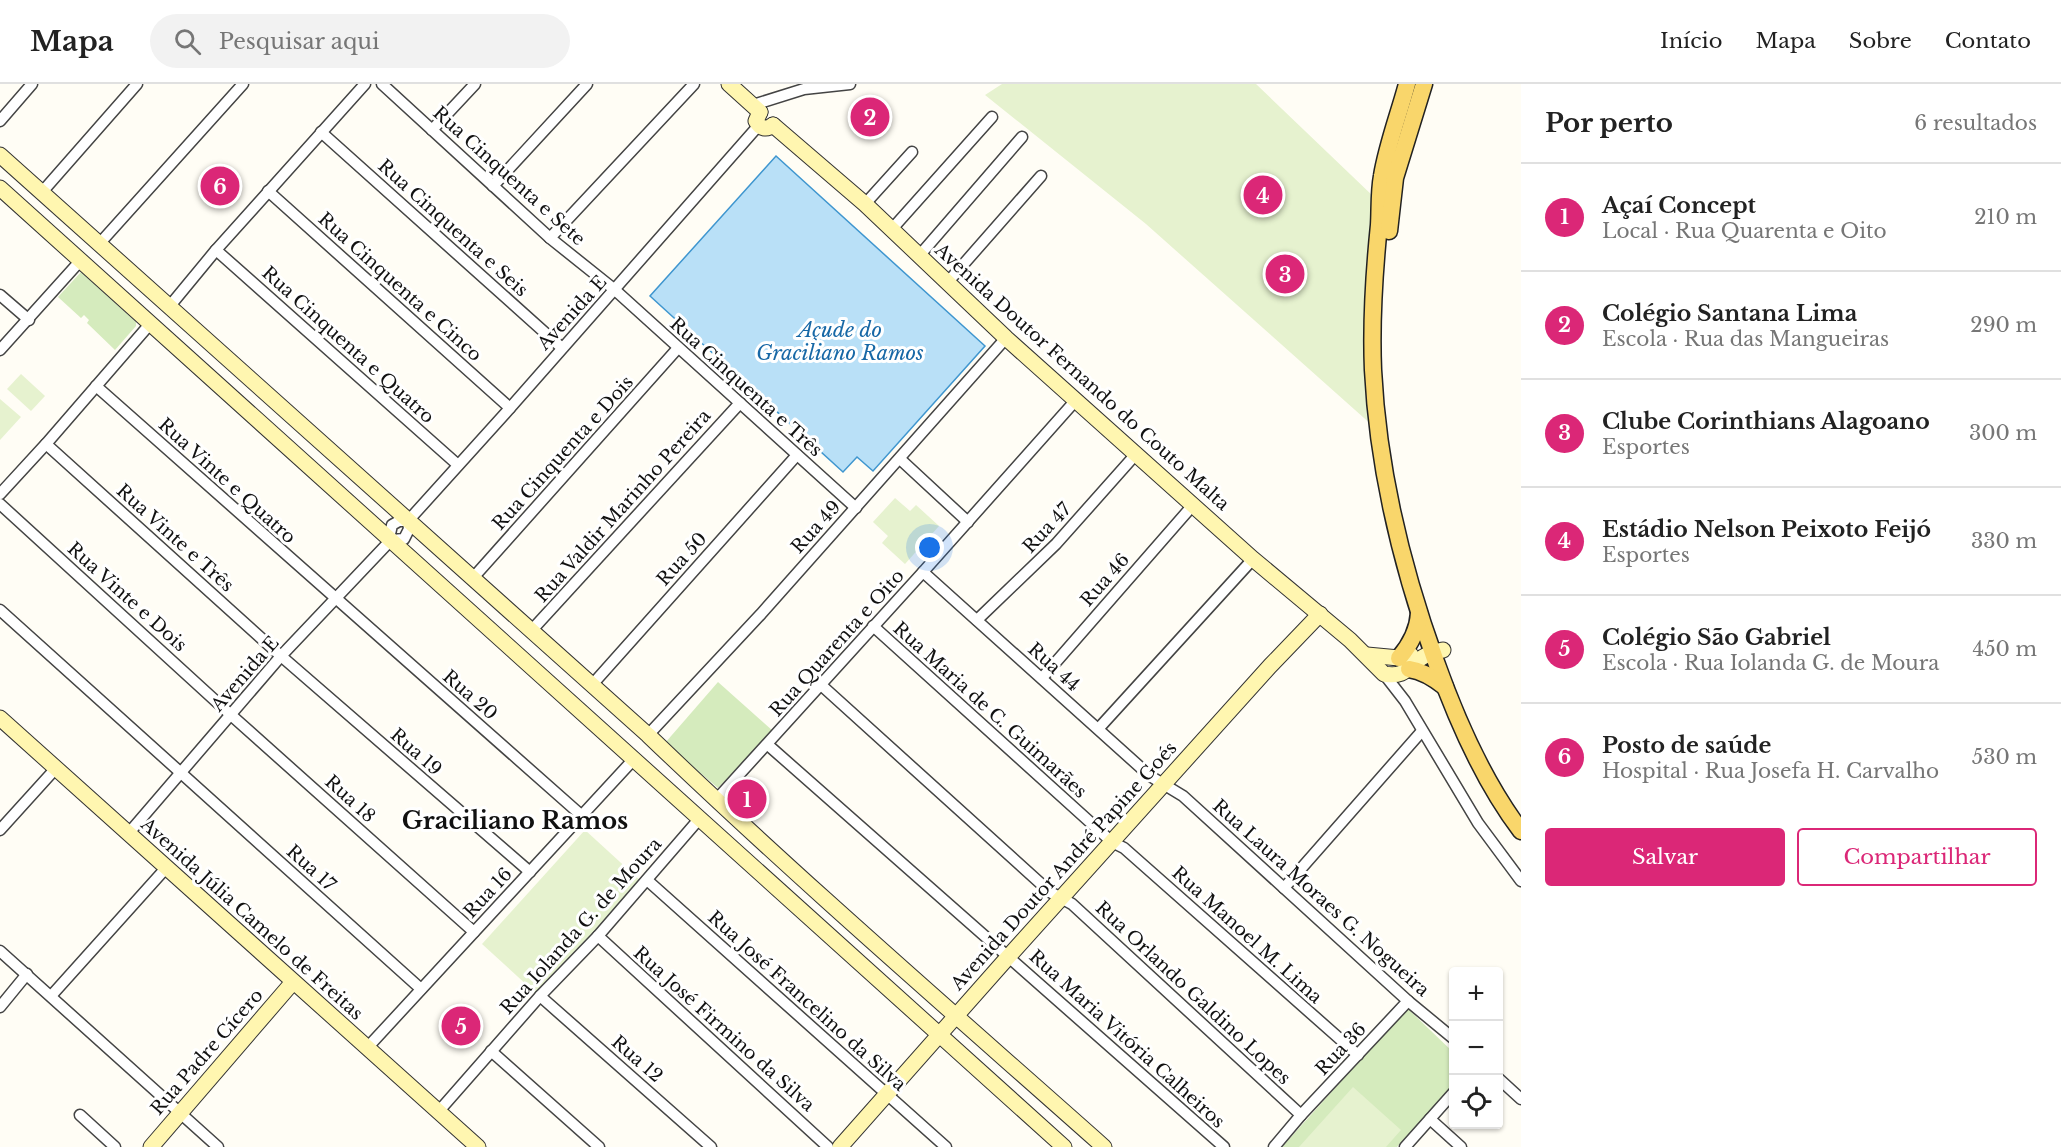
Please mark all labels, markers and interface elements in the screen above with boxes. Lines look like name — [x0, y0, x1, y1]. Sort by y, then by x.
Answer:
search box — [150, 14, 570, 68]
text: Mapa — [30, 24, 114, 59]
icon: search — [171, 25, 204, 58]
text: Pesquisar aqui — [219, 28, 380, 55]
text: Início — [1660, 28, 1722, 54]
text: Mapa — [1755, 28, 1816, 54]
text: Sobre — [1849, 28, 1912, 54]
text: Contato — [1945, 28, 2031, 54]
pin: 2 — [850, 94, 890, 140]
street label: Rua Cinquenta e Sete — [428, 102, 590, 250]
text: Por perto — [1545, 107, 1673, 139]
text: 6 resultados — [1914, 111, 2037, 135]
street label: Rua Cinquenta e Seis — [373, 155, 533, 301]
pin: 6 — [200, 164, 240, 208]
pin: 4 — [1244, 172, 1282, 218]
text: Açaí Concept — [1602, 192, 1756, 219]
text: 1 — [1560, 205, 1569, 229]
text: 210 m — [1974, 205, 2037, 229]
street label: Rua Cinquenta e Cinco — [314, 208, 486, 366]
text: Local · Rua Quarenta e Oito — [1602, 219, 1887, 243]
street label: Avenida Doutor Fernando do Couto Malta — [930, 238, 1234, 515]
pin: 3 — [1266, 252, 1304, 297]
street label: Rua Cinquenta e Quatro — [257, 262, 439, 428]
street label: Avenida E — [532, 271, 611, 355]
text: Colégio Santana Lima — [1602, 300, 1857, 327]
street label: Rua Cinquenta e Três — [665, 313, 827, 461]
text: 2 — [1558, 313, 1571, 337]
text: 290 m — [1970, 313, 2037, 337]
water label: Açude do Graciliano Ramos — [756, 318, 924, 365]
text: Escola · Rua das Mangueiras — [1602, 327, 1889, 351]
street label: Rua Cinquenta e Dois — [488, 371, 638, 535]
street label: Rua Valdir Marinho Pereira — [531, 405, 715, 607]
text: Clube Corinthians Alagoano — [1602, 408, 1930, 435]
street label: Rua Vinte e Quatro — [154, 414, 300, 548]
text: 3 — [1558, 421, 1571, 445]
text: 300 m — [1969, 421, 2037, 445]
text: Esportes — [1602, 435, 1690, 459]
street label: Rua Vinte e Três — [112, 480, 238, 596]
street label: Rua 49 — [787, 496, 845, 558]
street label: Rua 47 — [1018, 498, 1076, 558]
text: Estádio Nelson Peixoto Feijó — [1602, 516, 1931, 543]
street label: Rua 50 — [652, 528, 712, 590]
text: 4 — [1558, 529, 1571, 553]
text: 330 m — [1971, 529, 2037, 553]
your location — [915, 533, 944, 562]
street label: Rua Vinte e Dois — [63, 538, 191, 656]
text: Esportes — [1602, 543, 1690, 567]
street label: Rua 46 — [1076, 549, 1134, 611]
street label: Rua Quarenta e Oito — [765, 565, 909, 721]
street label: Rua Maria de C. Guimarães — [889, 617, 1091, 803]
text: Colégio São Gabriel — [1602, 624, 1831, 651]
street label: Avenida E — [206, 632, 284, 717]
text: 5 — [1559, 637, 1570, 661]
text: 450 m — [1972, 637, 2037, 661]
street label: Rua 44 — [1024, 638, 1084, 696]
text: Escola · Rua Iolanda G. de Moura — [1602, 651, 1939, 675]
street label: Rua 20 — [438, 665, 502, 725]
street label: Rua 19 — [386, 724, 446, 780]
text: Posto de saúde — [1602, 732, 1771, 759]
street label: Avenida Doutor André Papine Goés — [946, 737, 1182, 996]
text: 6 — [1558, 745, 1571, 769]
text: 530 m — [1972, 745, 2037, 769]
text: Hospital · Rua Josefa H. Carvalho — [1602, 759, 1939, 783]
street label: Rua 18 — [320, 771, 380, 827]
pin: 1 — [728, 776, 766, 822]
street label: Rua Laura Moraes G. Nogueira — [1208, 795, 1434, 1001]
district label: Graciliano Ramos — [402, 806, 628, 835]
street label: Avenida Júlia Camelo de Freitas — [136, 813, 368, 1025]
button: Salvar — [1545, 828, 1785, 886]
button: Compartilhar — [1797, 828, 2037, 886]
street label: Rua Iolanda G. de Moura — [496, 833, 666, 1019]
street label: Rua 17 — [282, 840, 341, 896]
street label: Rua Manoel M. Lima — [1167, 862, 1327, 1008]
street label: Rua 16 — [459, 863, 517, 923]
street label: Rua Orlando Galdino Lopes — [1091, 897, 1295, 1089]
street label: Rua José Francelino da Silva — [704, 906, 911, 1096]
street label: Rua José Firmino da Silva — [629, 942, 819, 1116]
street label: Rua Maria Vitória Calheiros — [1025, 945, 1229, 1133]
map controls — [1449, 967, 1503, 1129]
button: + — [1449, 967, 1503, 1021]
street label: Rua Padre Cícero — [146, 984, 268, 1120]
pin: 5 — [442, 1004, 480, 1048]
street label: Rua 36 — [1311, 1018, 1371, 1080]
button: − — [1449, 1021, 1503, 1075]
street label: Rua 12 — [607, 1031, 667, 1087]
button: locate — [1449, 1075, 1503, 1129]

